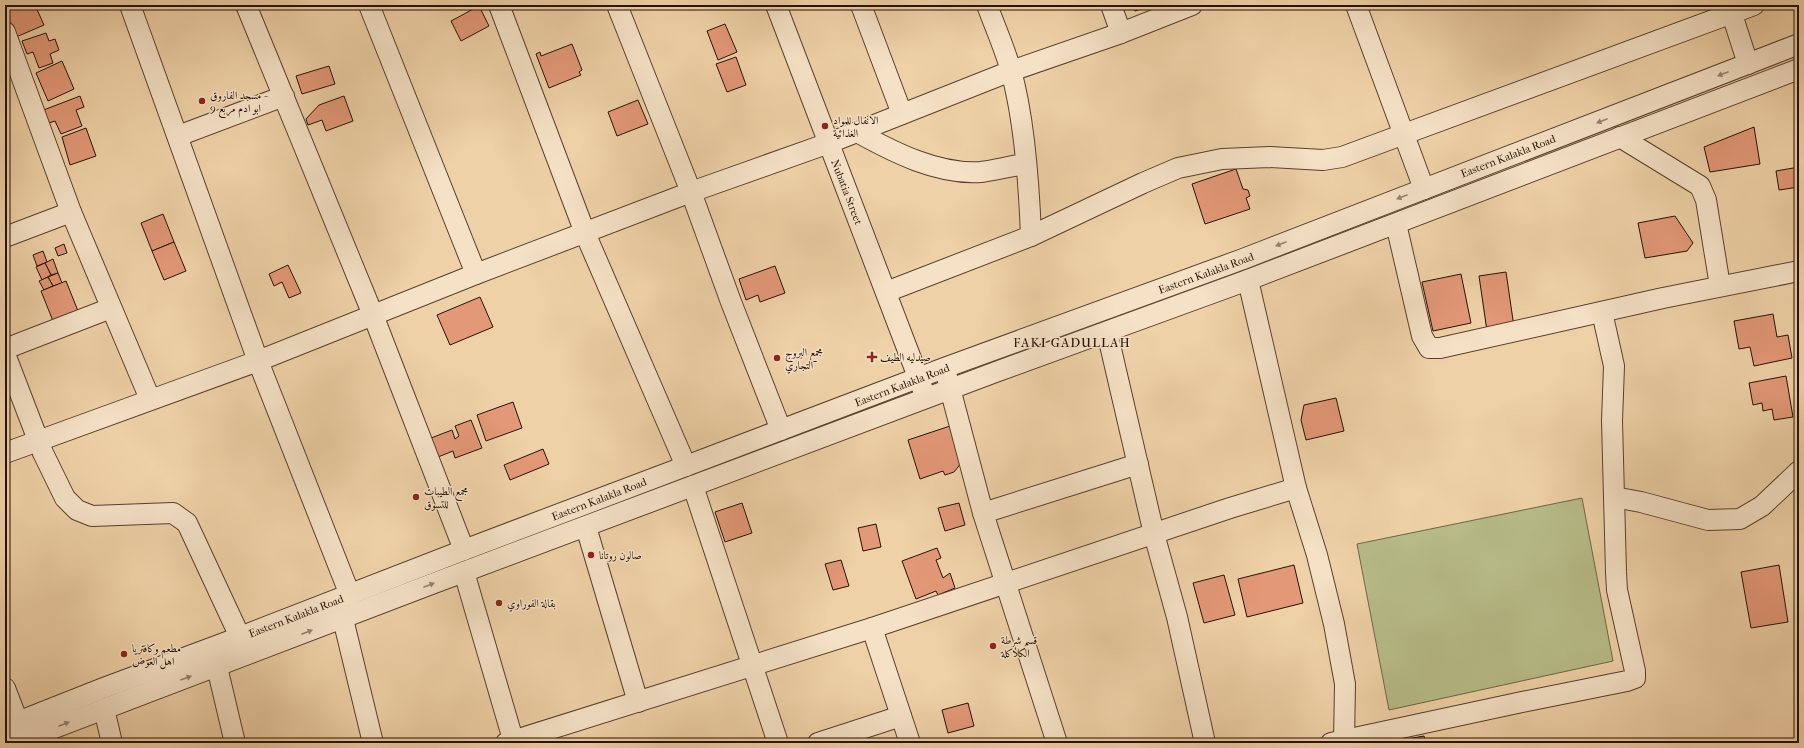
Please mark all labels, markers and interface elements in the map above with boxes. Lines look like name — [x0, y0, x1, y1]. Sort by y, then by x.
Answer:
one-way arrow — [1717, 71, 1729, 77]
place label: مسجد الفاروق - ابو ادم مربع 9 — [210, 89, 269, 118]
marker: مسجد الفاروق - ابو ادم مربع 9 — [197, 96, 207, 106]
place label: الانفال للمواد الغذائية — [833, 114, 878, 140]
one-way arrow — [1596, 118, 1608, 124]
marker: الانفال للمواد الغذائية — [820, 121, 830, 131]
street label: Eastern Kalakla Road — [1459, 132, 1558, 181]
street label: Nubatia Street — [828, 158, 865, 227]
one-way arrow — [1396, 195, 1408, 201]
one-way arrow — [1275, 242, 1287, 248]
street label: Eastern Kalakla Road — [1157, 250, 1257, 297]
district label: FAKI GADULLAH — [1013, 335, 1131, 350]
place label: مجمع البروج التجاري — [785, 346, 823, 374]
place label: صيدليه الطيف — [880, 351, 931, 364]
marker: صيدليه الطيف — [867, 352, 877, 362]
marker: مجمع البروج التجاري — [772, 353, 782, 363]
street label: Eastern Kalakla Road — [853, 361, 952, 410]
street label: Eastern Kalakla Road — [550, 475, 649, 524]
place label: مجمع الطيبات للتسوق — [424, 485, 469, 511]
marker: مجمع الطيبات للتسوق — [411, 492, 421, 502]
place label: صالون روتانا — [599, 549, 642, 562]
marker: صالون روتانا — [586, 550, 596, 560]
one-way arrow — [423, 581, 435, 587]
street label: Eastern Kalakla Road — [247, 592, 346, 641]
place label: بقالة الفوراوي — [507, 597, 556, 612]
marker: بقالة الفوراوي — [494, 598, 504, 608]
one-way arrow — [302, 628, 314, 634]
place label: قسم شرطة الكلاكلة — [1000, 634, 1037, 660]
marker: قسم شرطة الكلاكلة — [988, 641, 998, 651]
place label: مطعم وكافتريا اهل العوض — [132, 642, 181, 670]
marker: مطعم وكافتريا اهل العوض — [119, 649, 129, 659]
one-way arrow — [180, 675, 192, 681]
one-way arrow — [59, 721, 70, 727]

